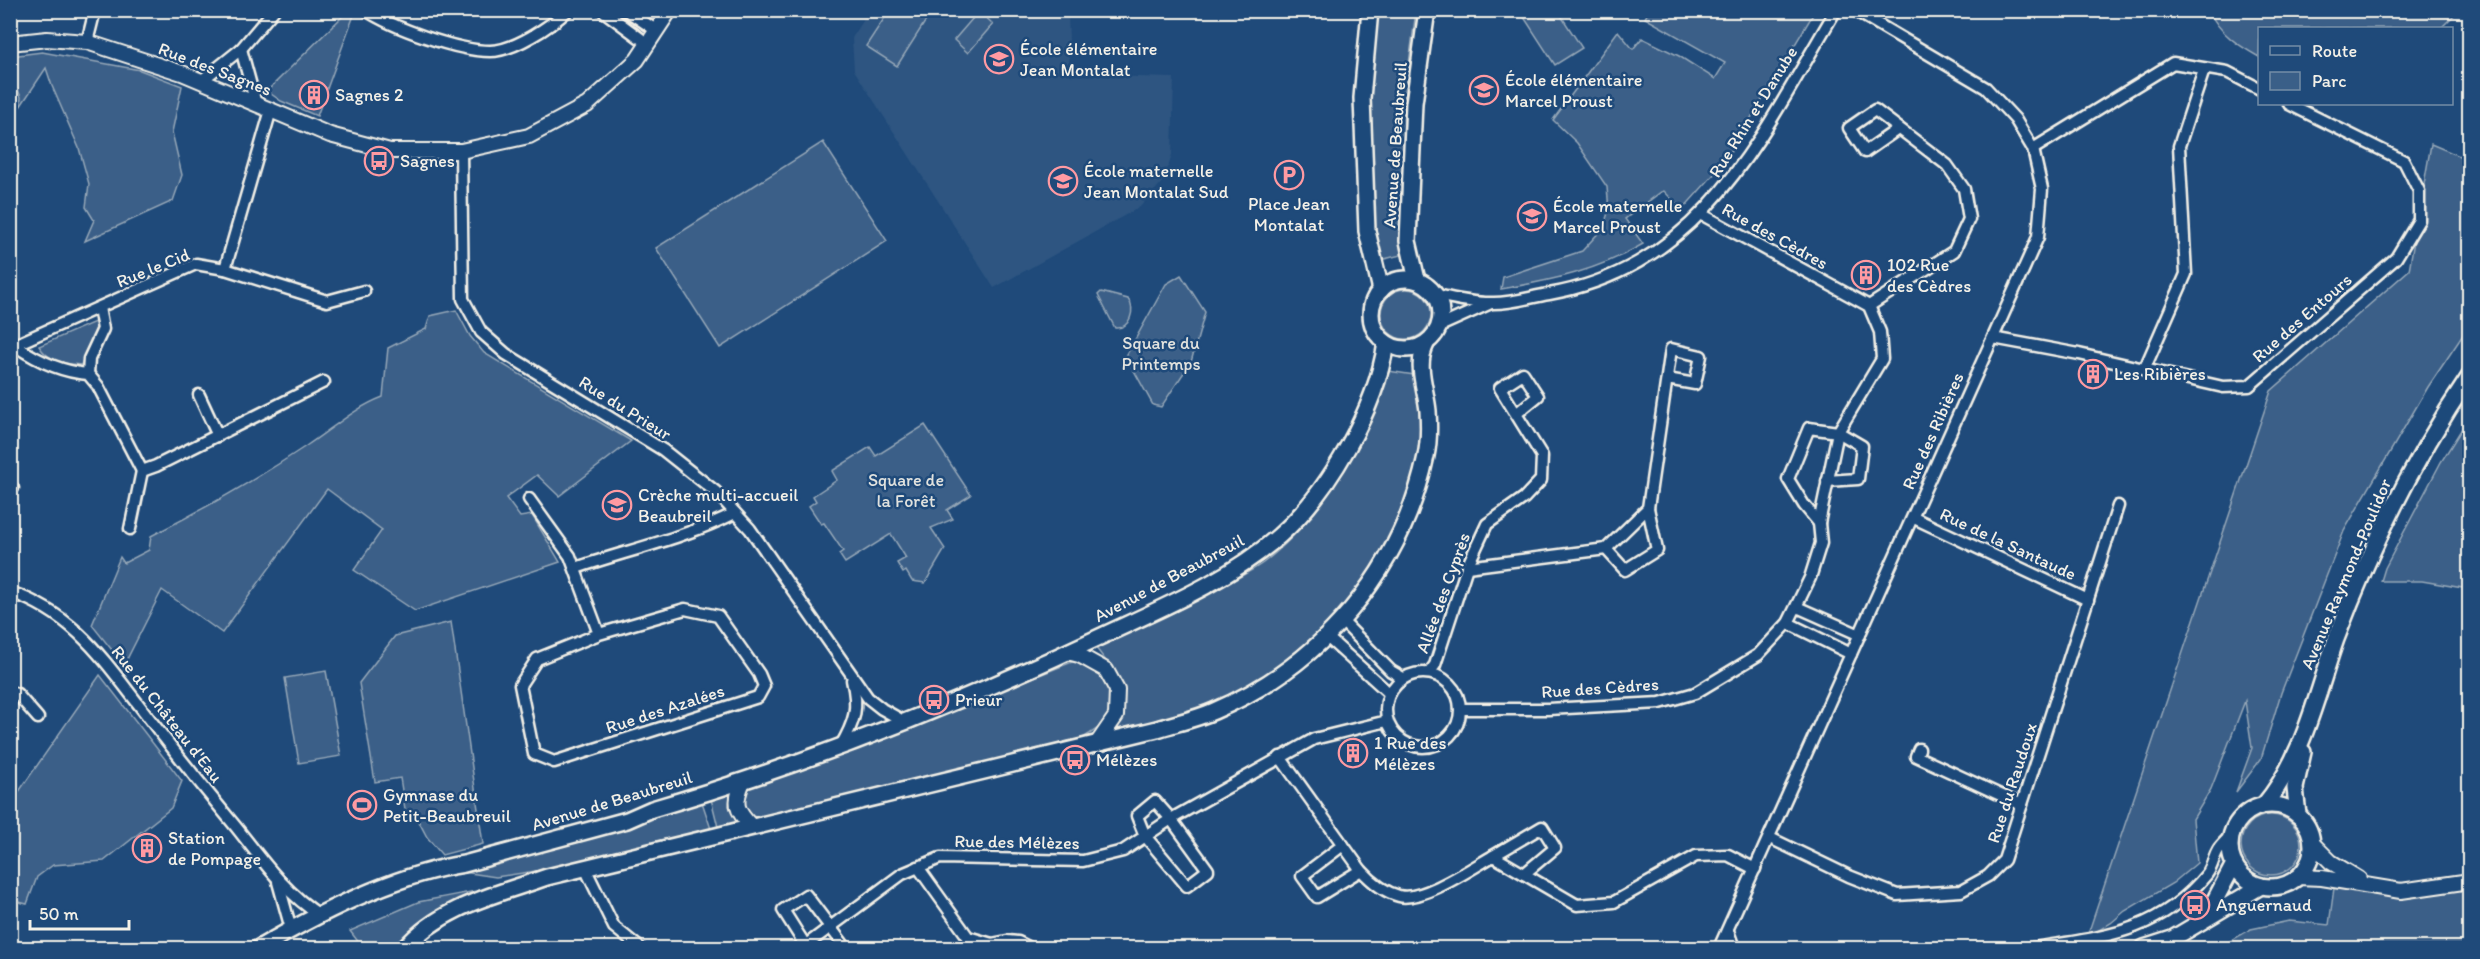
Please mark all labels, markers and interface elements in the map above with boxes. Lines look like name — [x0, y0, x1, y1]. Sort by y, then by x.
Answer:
legend — [2258, 27, 2453, 105]
street label: Rue des Sagnes — [155, 37, 275, 101]
place label: École élémentaire Jean Montalat — [1020, 38, 1158, 81]
text: Route — [2312, 40, 2357, 62]
street label: Rue Rhin et Danube — [1704, 42, 1802, 182]
school or university icon: École élémentaire Jean Montalat — [983, 43, 1015, 75]
street label: Avenue de Beaubreuil — [1378, 61, 1412, 229]
place label: École élémentaire Marcel Proust — [1505, 69, 1643, 112]
text: Parc — [2312, 70, 2346, 92]
school or university icon: École élémentaire Marcel Proust — [1468, 74, 1500, 106]
building icon: Sagnes 2 — [298, 79, 330, 111]
place label: Sagnes 2 — [335, 84, 404, 106]
bus stop icon: Sagnes — [363, 145, 395, 177]
place label: Sagnes — [400, 150, 455, 172]
parking icon: Place Jean Montalat — [1273, 159, 1305, 191]
place label: École maternelle Jean Montalat Sud — [1084, 160, 1229, 203]
school or university icon: École maternelle Jean Montalat Sud — [1047, 165, 1079, 197]
place label: Place Jean Montalat — [1248, 193, 1330, 236]
place label: École maternelle Marcel Proust — [1553, 195, 1683, 238]
street label: Rue des Cèdres — [1718, 198, 1832, 274]
school or university icon: École maternelle Marcel Proust — [1516, 200, 1548, 232]
street label: Rue le Cid — [113, 243, 193, 293]
place label: 102 Rue des Cèdres — [1887, 254, 1971, 297]
building icon: 102 Rue des Cèdres — [1850, 259, 1882, 291]
street label: Rue des Entours — [2248, 269, 2356, 367]
park label: Square du Printemps — [1121, 332, 1201, 375]
building icon: Les Ribières — [2077, 358, 2109, 390]
place label: Les Ribières — [2114, 363, 2206, 385]
street label: Rue des Ribières — [1897, 369, 1969, 493]
street label: Rue du Prieur — [575, 371, 676, 446]
park label: Square de la Forêt — [868, 469, 944, 512]
street label: Avenue Raymond-Poulidor — [2296, 475, 2397, 673]
place label: Crèche multi-accueil Beaubreil — [638, 484, 798, 527]
school or university icon: Crèche multi-accueil Beaubreil — [601, 489, 633, 521]
street label: Rue de la Santaude — [1936, 503, 2080, 585]
street label: Avenue de Beaubreuil — [1090, 529, 1248, 627]
street label: Allée des Cyprès — [1411, 530, 1475, 656]
street label: Rue du Château d'Eau — [107, 641, 228, 787]
street label: Rue des Cèdres — [1540, 673, 1660, 703]
street label: Rue des Azalées — [603, 679, 727, 739]
bus stop icon: Prieur — [918, 684, 950, 716]
place label: Prieur — [955, 689, 1003, 711]
street label: Rue du Raudoux — [1982, 720, 2042, 846]
place label: 1 Rue des Mélèzes — [1374, 732, 1446, 775]
building icon: 1 Rue des Mélèzes — [1337, 737, 1369, 769]
bus stop icon: Mélèzes — [1059, 744, 1091, 776]
place label: Mélèzes — [1096, 749, 1157, 771]
street label: Avenue de Beaubreuil — [529, 766, 695, 836]
place label: Gymnase du Petit-Beaubreuil — [383, 784, 511, 827]
sports icon: Gymnase du Petit-Beaubreuil — [346, 789, 378, 821]
place label: Station de Pompage — [168, 827, 261, 870]
street label: Rue des Mélèzes — [954, 830, 1080, 854]
building icon: Station de Pompage — [131, 832, 163, 864]
bus stop icon: Anguernaud — [2179, 889, 2211, 921]
scale bar — [30, 893, 129, 931]
place label: Anguernaud — [2216, 894, 2312, 916]
text: 50 m — [39, 903, 79, 925]

